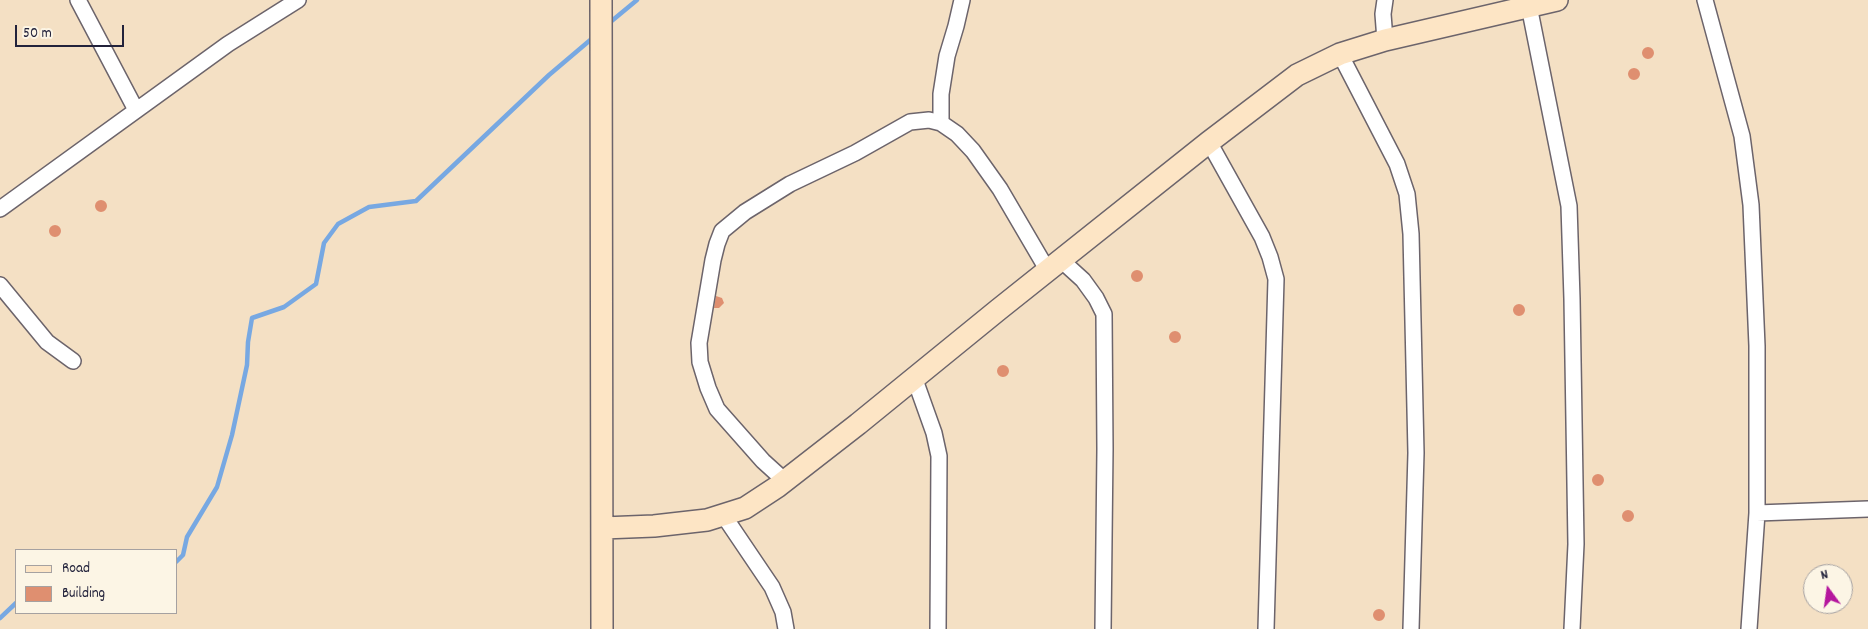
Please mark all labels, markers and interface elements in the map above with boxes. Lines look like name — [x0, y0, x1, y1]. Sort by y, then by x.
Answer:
scale bar — [18, 15, 126, 47]
text: 50 m — [23, 23, 52, 45]
legend — [15, 549, 178, 614]
text: Road — [62, 558, 90, 580]
north arrow — [1803, 564, 1853, 614]
text: N — [1819, 565, 1830, 586]
text: Building — [62, 583, 105, 605]

